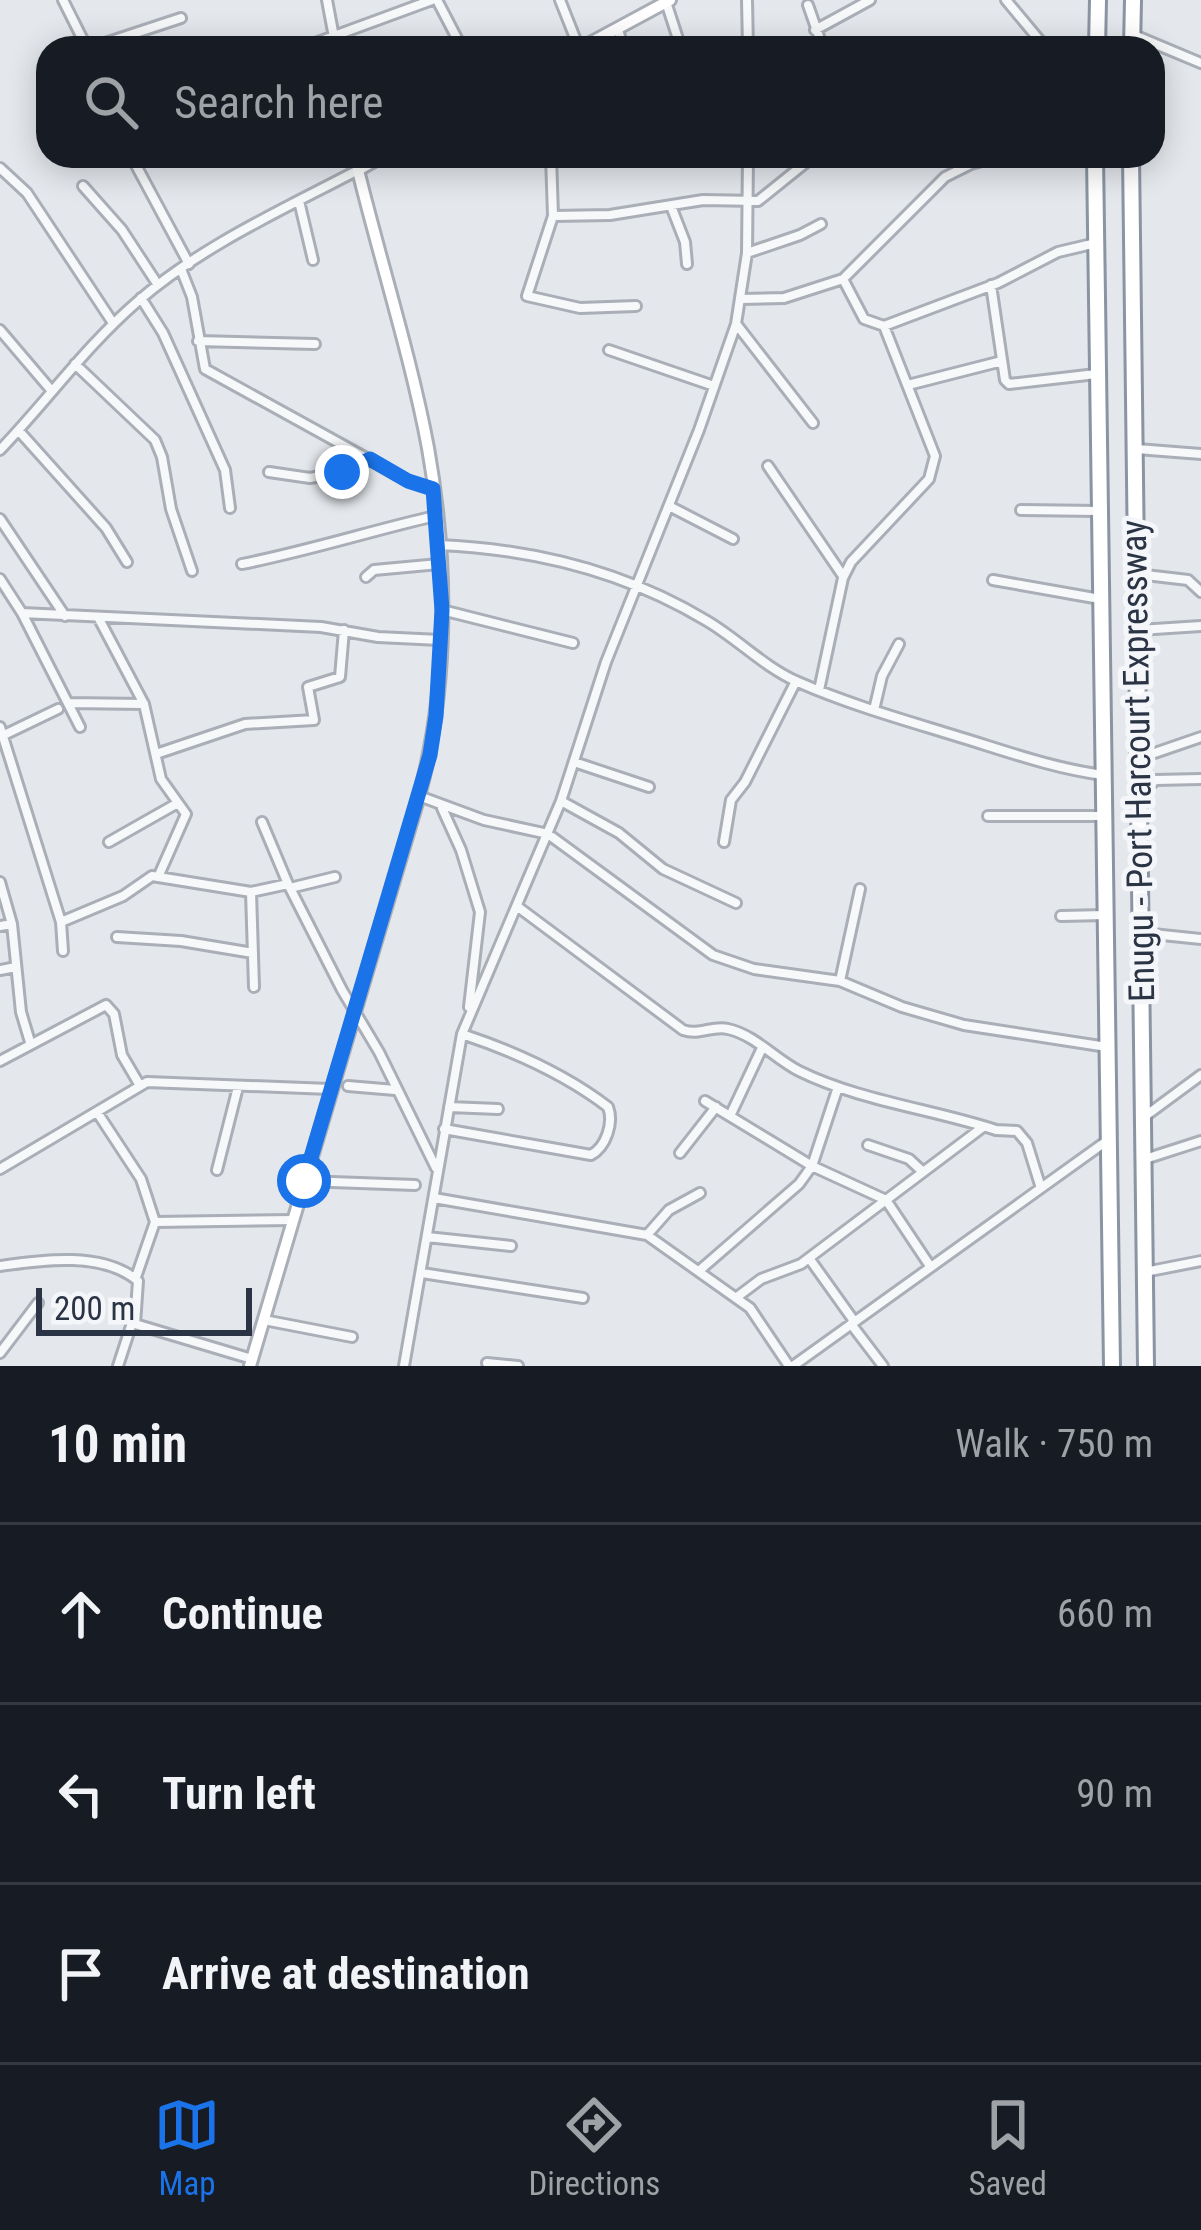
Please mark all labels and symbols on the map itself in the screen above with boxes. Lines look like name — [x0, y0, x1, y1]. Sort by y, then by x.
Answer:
route end — [315, 445, 369, 499]
street label: Enugu - Port Harcourt Expressway — [1113, 520, 1163, 1002]
route start — [277, 1154, 331, 1208]
scale bar — [36, 1282, 252, 1335]

